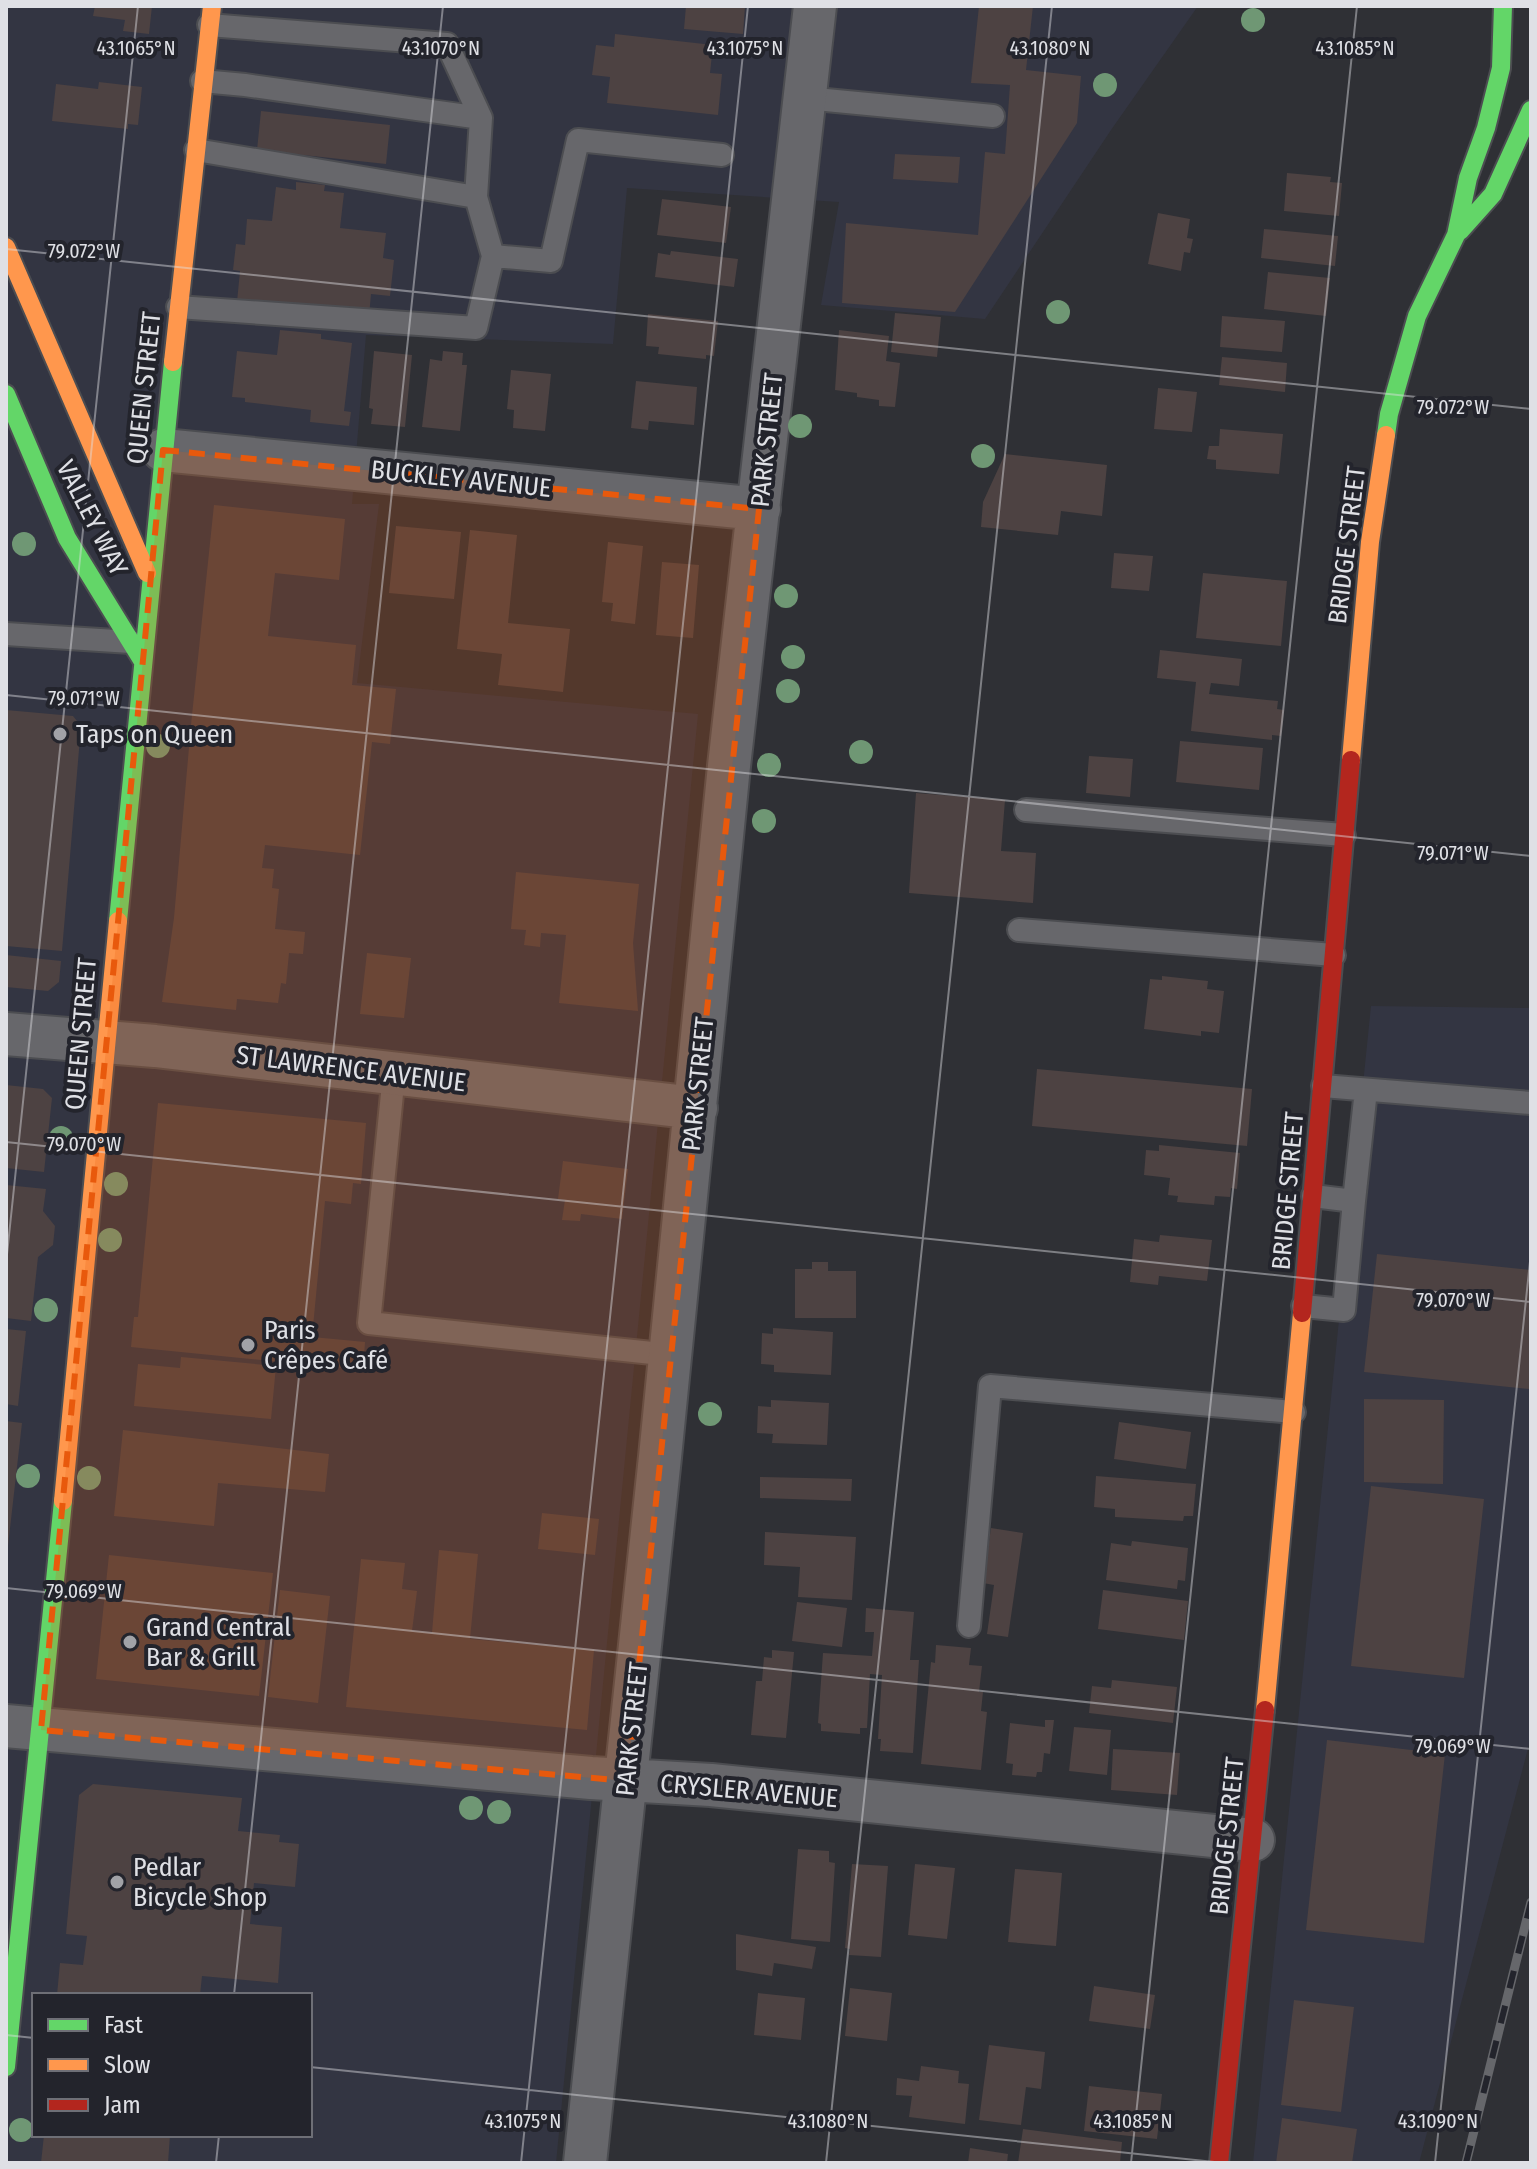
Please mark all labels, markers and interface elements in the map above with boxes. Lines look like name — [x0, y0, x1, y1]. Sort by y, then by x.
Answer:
text: 43.1065°N — [96, 36, 176, 60]
text: 43.1070°N — [402, 36, 480, 60]
text: 43.1075°N — [707, 36, 783, 60]
text: 43.1080°N — [1010, 36, 1090, 60]
text: 43.1085°N — [1315, 36, 1395, 60]
text: 79.072°W — [48, 239, 120, 263]
street label: QUEEN STREET — [121, 310, 167, 466]
street label: PARK STREET — [745, 371, 789, 509]
text: 79.072°W — [1417, 395, 1489, 419]
street label: BUCKLEY AVENUE — [369, 454, 553, 504]
street label: VALLEY WAY — [50, 455, 134, 581]
street label: BRIDGE STREET — [1322, 464, 1372, 626]
text: 79.071°W — [48, 686, 120, 710]
place label: Taps on Queen — [76, 719, 233, 750]
marker: Taps on Queen — [51, 725, 69, 743]
text: 79.071°W — [1417, 841, 1489, 865]
street label: QUEEN STREET — [59, 957, 103, 1111]
street label: PARK STREET — [676, 1015, 720, 1153]
street label: ST LAWRENCE AVENUE — [235, 1040, 467, 1098]
street label: BRIDGE STREET — [1266, 1111, 1310, 1271]
text: 79.070°W — [47, 1132, 121, 1156]
text: 79.070°W — [1416, 1288, 1490, 1312]
place label: Paris Crêpes Café — [264, 1315, 388, 1376]
marker: Paris Crêpes Café — [239, 1336, 257, 1354]
text: 79.069°W — [46, 1579, 122, 1603]
place label: Grand Central Bar & Grill — [146, 1612, 291, 1673]
marker: Grand Central Bar & Grill — [121, 1633, 139, 1651]
street label: PARK STREET — [610, 1660, 654, 1798]
text: 79.069°W — [1415, 1734, 1491, 1758]
street label: BRIDGE STREET — [1203, 1756, 1251, 1916]
street label: CRYSLER AVENUE — [659, 1768, 839, 1814]
place label: Pedlar Bicycle Shop — [133, 1852, 267, 1913]
marker: Pedlar Bicycle Shop — [108, 1873, 126, 1891]
legend — [32, 1993, 312, 2137]
text: Fast — [104, 2011, 143, 2039]
text: Slow — [104, 2051, 151, 2079]
text: Jam — [104, 2091, 141, 2119]
text: 43.1075°N — [485, 2109, 561, 2133]
text: 43.1080°N — [788, 2109, 868, 2133]
text: 43.1085°N — [1093, 2109, 1173, 2133]
text: 43.1090°N — [1398, 2109, 1478, 2133]

